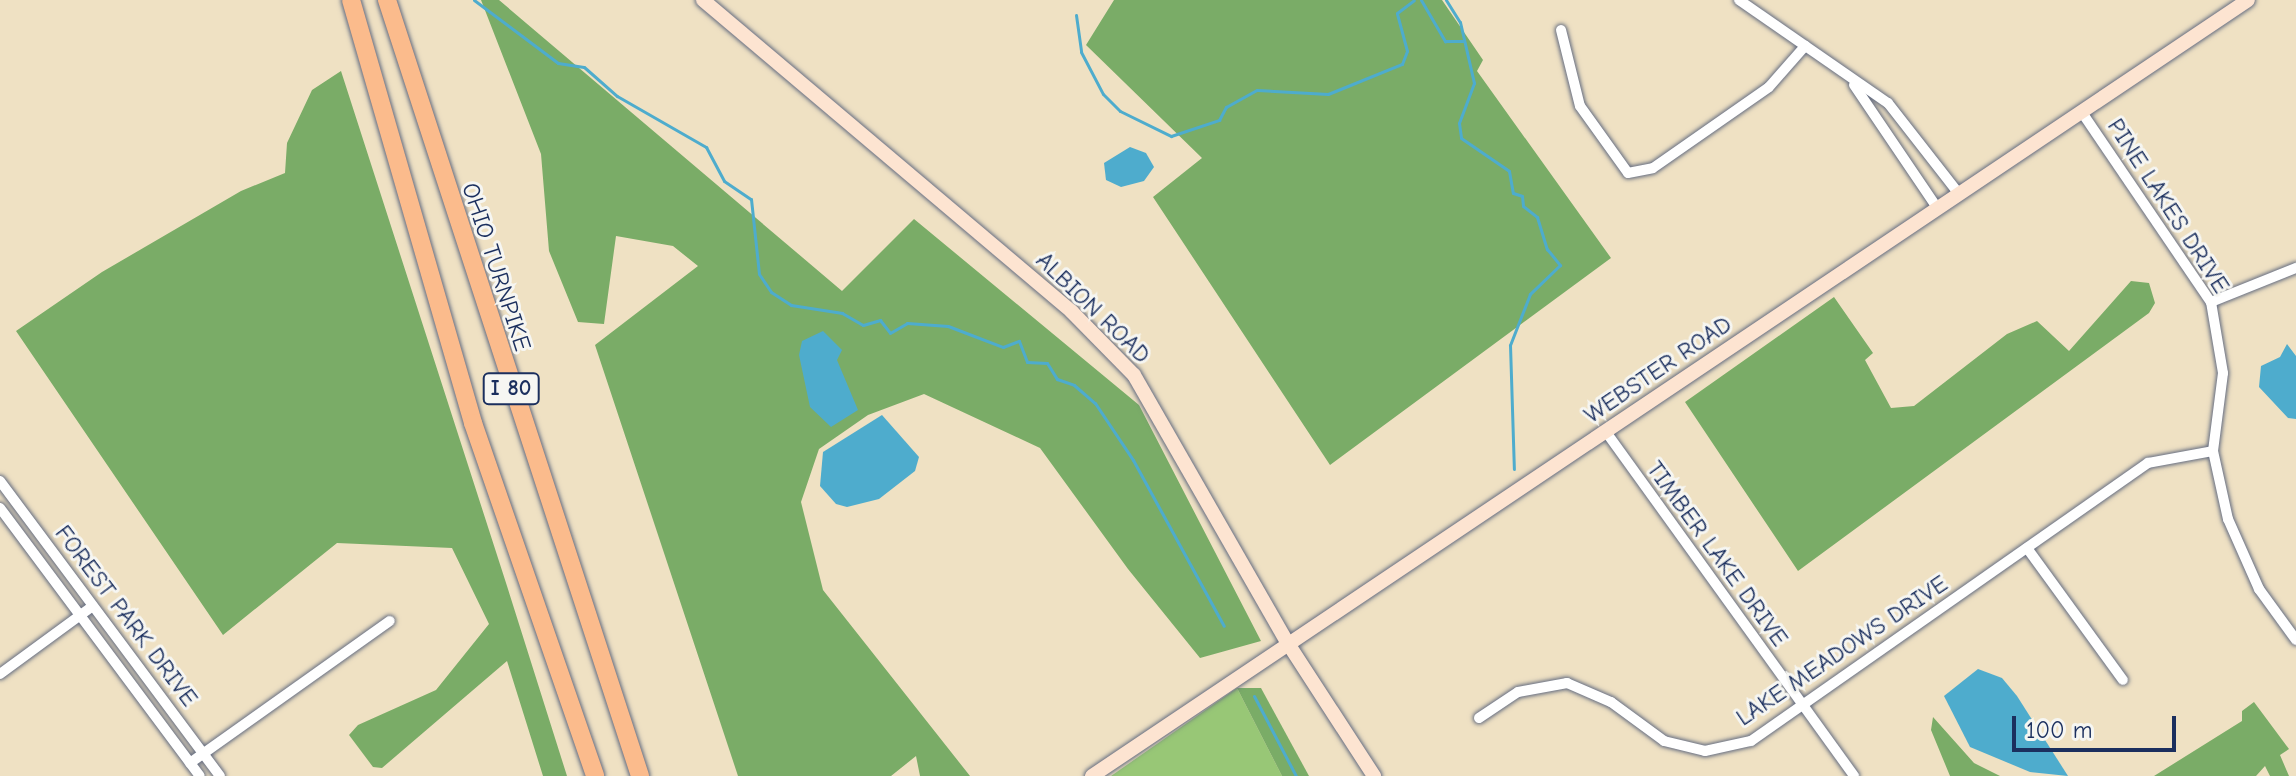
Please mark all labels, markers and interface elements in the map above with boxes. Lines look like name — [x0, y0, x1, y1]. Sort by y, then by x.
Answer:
street label: PINE LAKES DRIVE — [2101, 113, 2235, 299]
street label: OHIO TURNPIKE — [455, 179, 537, 355]
street label: ALBION ROAD — [1030, 246, 1156, 370]
street label: WEBSTER ROAD — [1579, 310, 1737, 430]
road number: I 80 — [481, 371, 541, 407]
street label: TIMBER LAKE DRIVE — [1640, 456, 1794, 652]
street label: FOREST PARK DRIVE — [48, 520, 204, 712]
street label: LAKE MEADOWS DRIVE — [1731, 570, 1953, 732]
scale bar — [2016, 700, 2180, 750]
text: 100 m — [2026, 716, 2093, 744]

